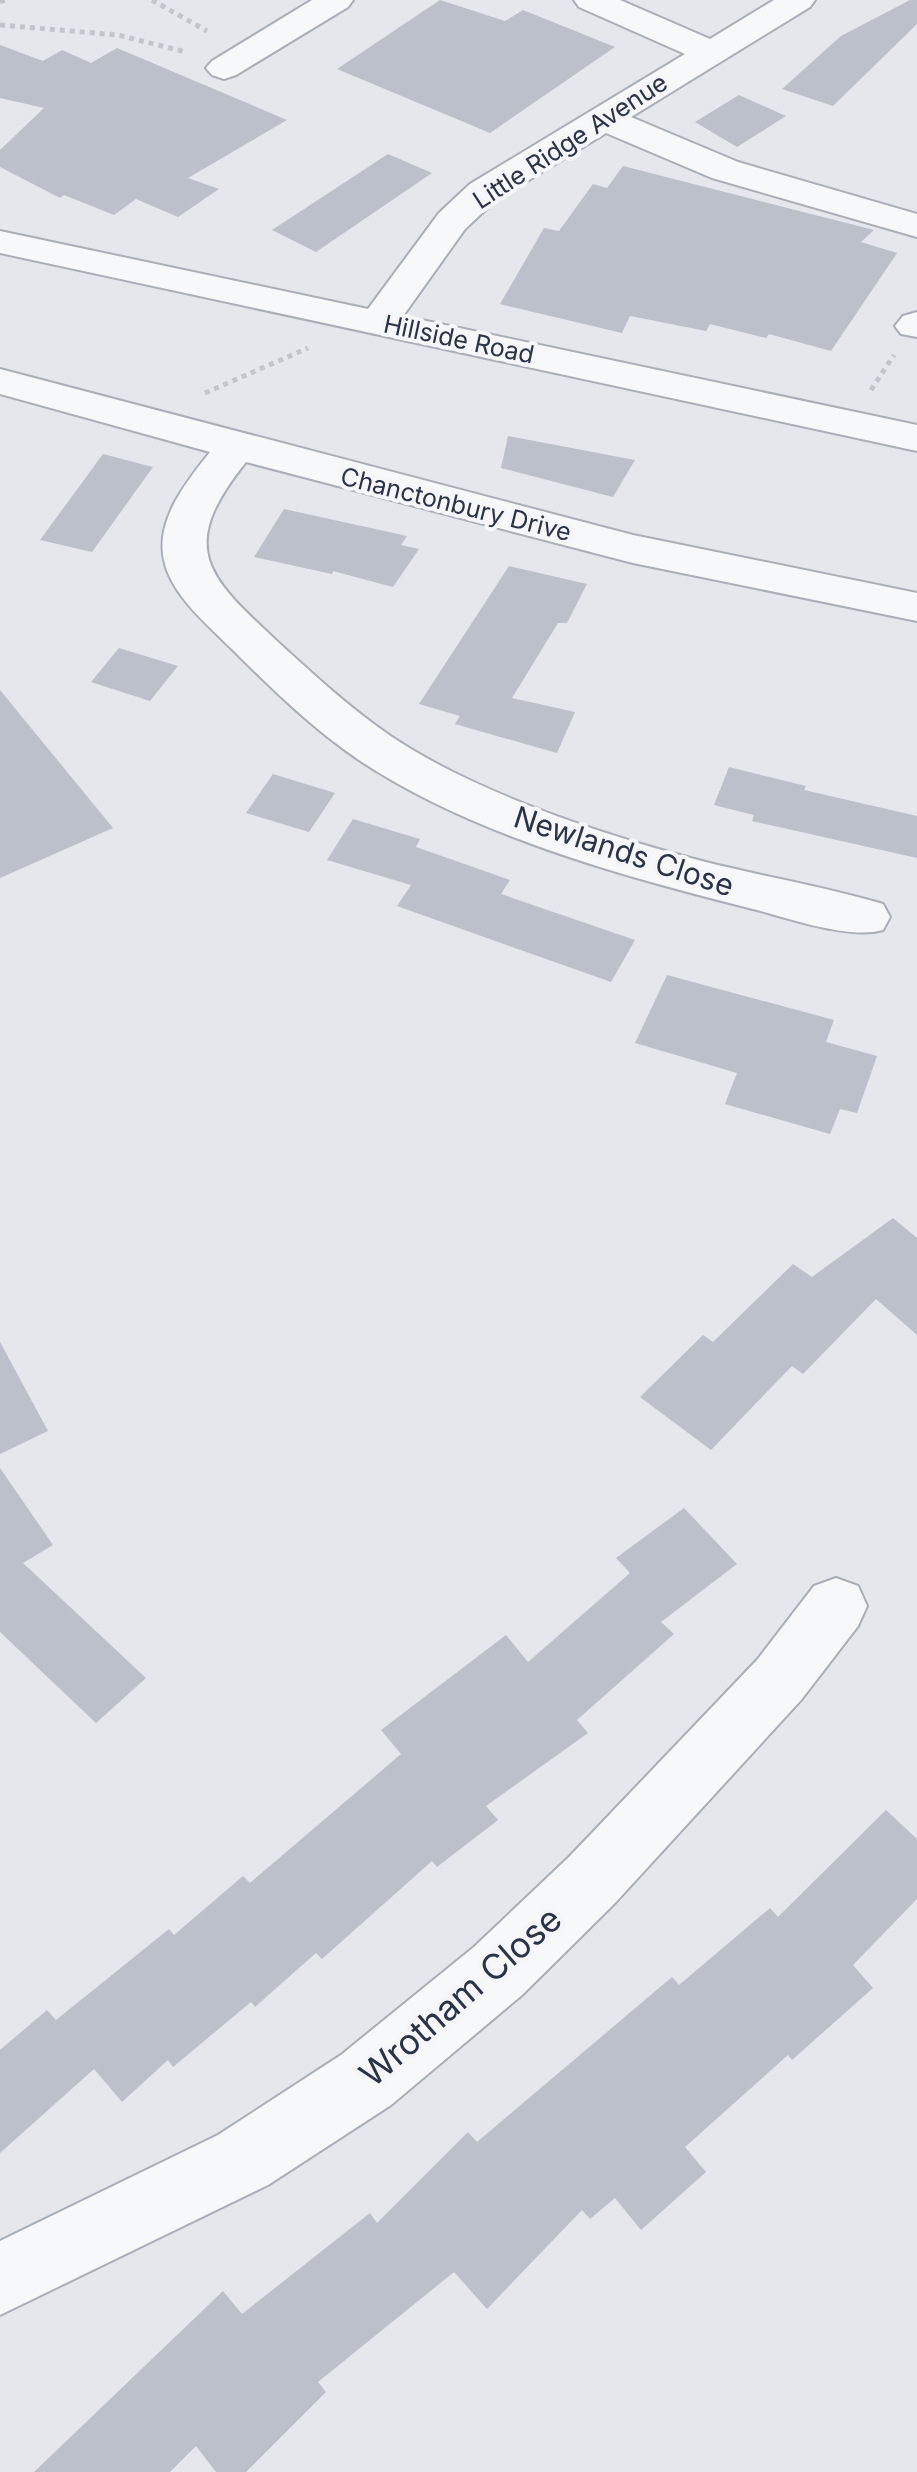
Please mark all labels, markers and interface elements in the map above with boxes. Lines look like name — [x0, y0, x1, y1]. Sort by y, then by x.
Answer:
street label: Little Ridge Avenue — [467, 67, 673, 215]
street label: Hillside Road — [381, 308, 537, 370]
street label: Chanctonbury Drive — [337, 461, 575, 547]
street label: Newlands Close — [510, 798, 738, 904]
street label: Wrotham Close — [351, 1897, 569, 2095]

